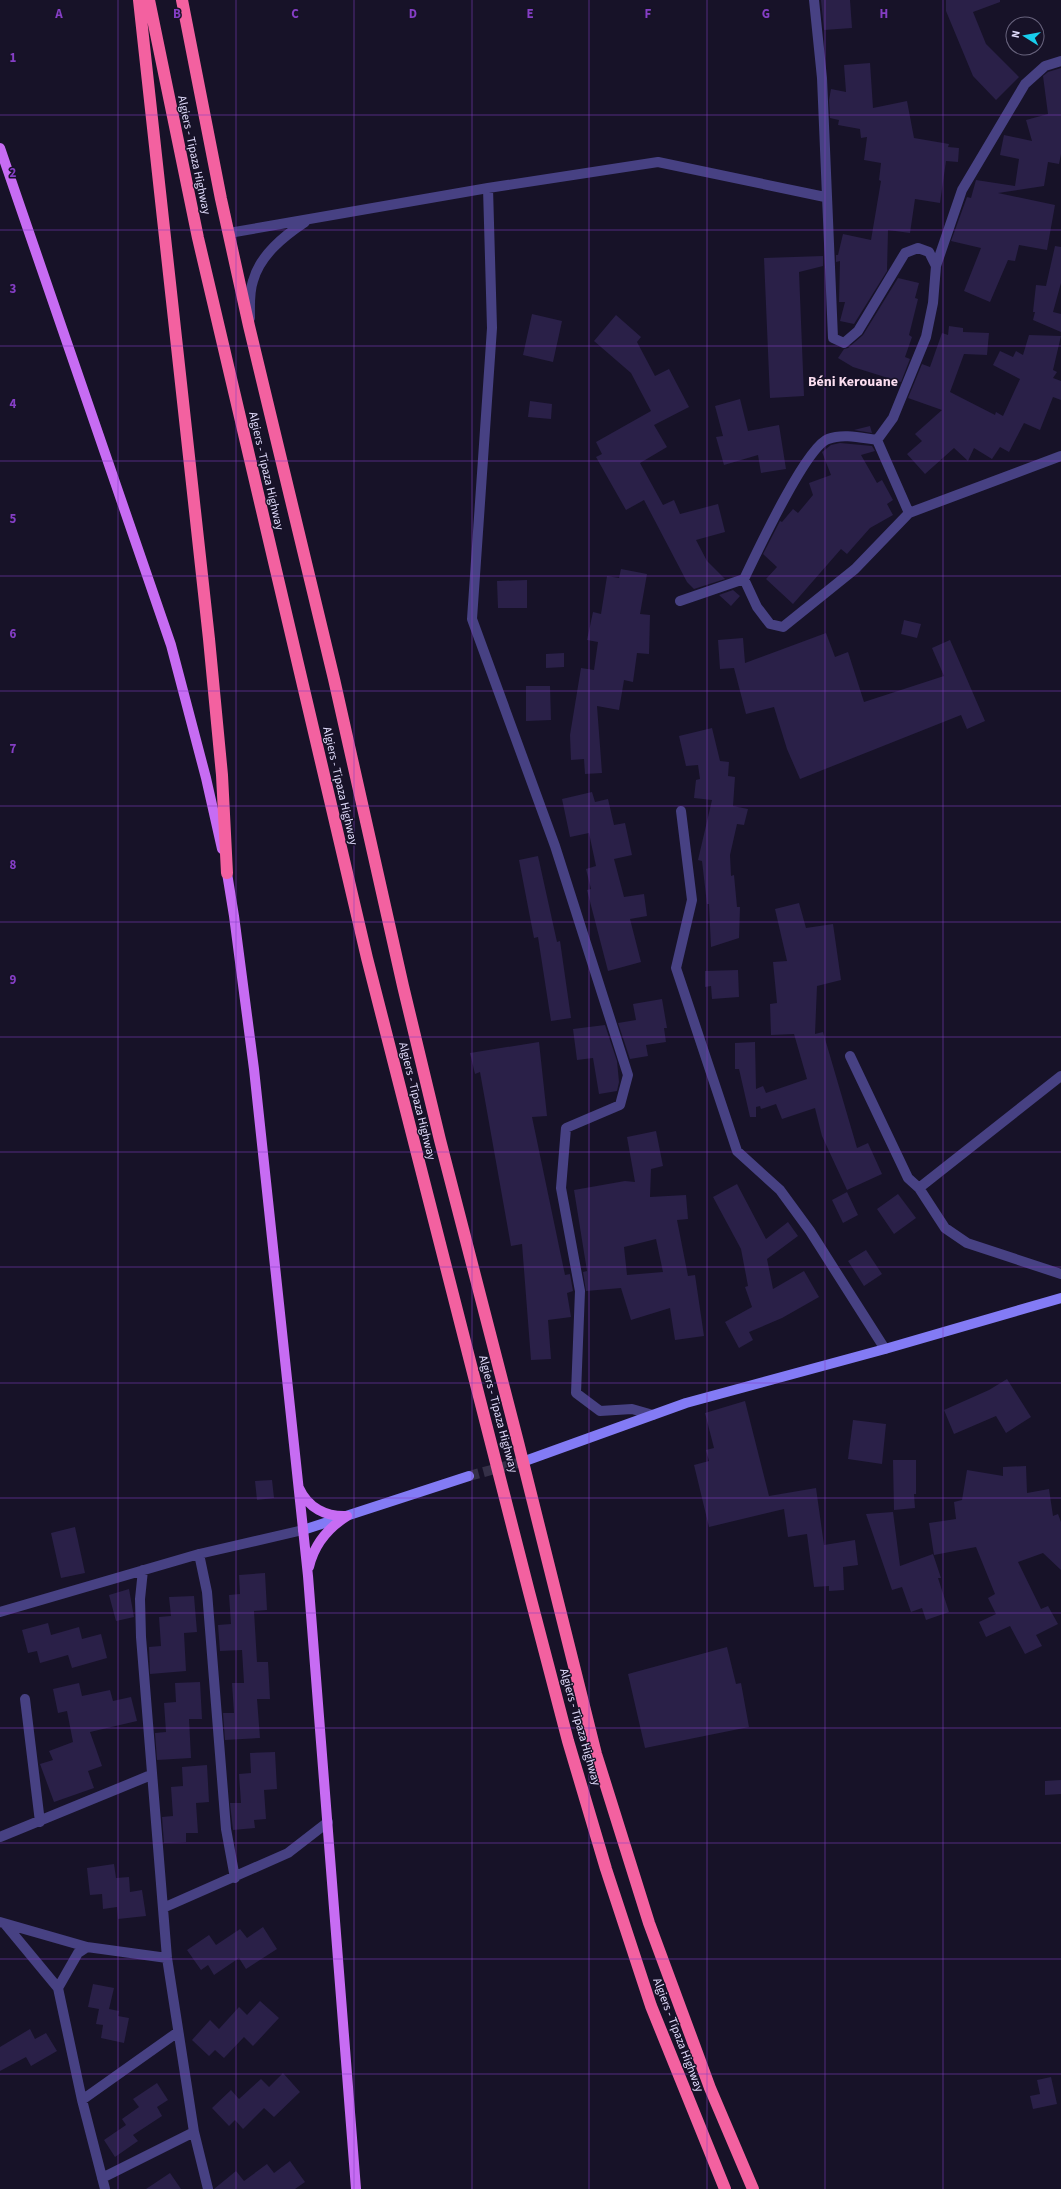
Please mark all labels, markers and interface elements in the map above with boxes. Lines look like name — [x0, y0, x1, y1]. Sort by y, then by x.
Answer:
text: A — [54, 5, 63, 23]
text: B — [173, 5, 181, 23]
text: C — [291, 5, 299, 23]
text: D — [409, 5, 417, 23]
text: E — [526, 5, 534, 23]
text: F — [645, 5, 652, 23]
text: G — [762, 5, 770, 23]
text: H — [880, 5, 888, 23]
north arrow — [1005, 16, 1045, 56]
text: N — [1008, 29, 1024, 39]
text: 1 — [10, 49, 17, 67]
street label: Algiers - Tipaza Highway — [173, 94, 215, 216]
text: 2 — [10, 164, 17, 182]
text: 3 — [10, 280, 17, 298]
district label: Béni Kerouane — [808, 372, 898, 392]
text: 4 — [10, 395, 17, 413]
street label: Algiers - Tipaza Highway — [244, 410, 288, 532]
text: 5 — [10, 510, 17, 528]
text: 6 — [10, 625, 17, 643]
street label: Algiers - Tipaza Highway — [318, 725, 362, 847]
text: 7 — [10, 740, 17, 758]
text: 8 — [10, 856, 17, 874]
text: 9 — [10, 971, 17, 989]
street label: Algiers - Tipaza Highway — [394, 1040, 440, 1162]
street label: Algiers - Tipaza Highway — [474, 1353, 522, 1475]
street label: Algiers - Tipaza Highway — [555, 1667, 605, 1788]
street label: Algiers - Tipaza Highway — [648, 1976, 708, 2095]

